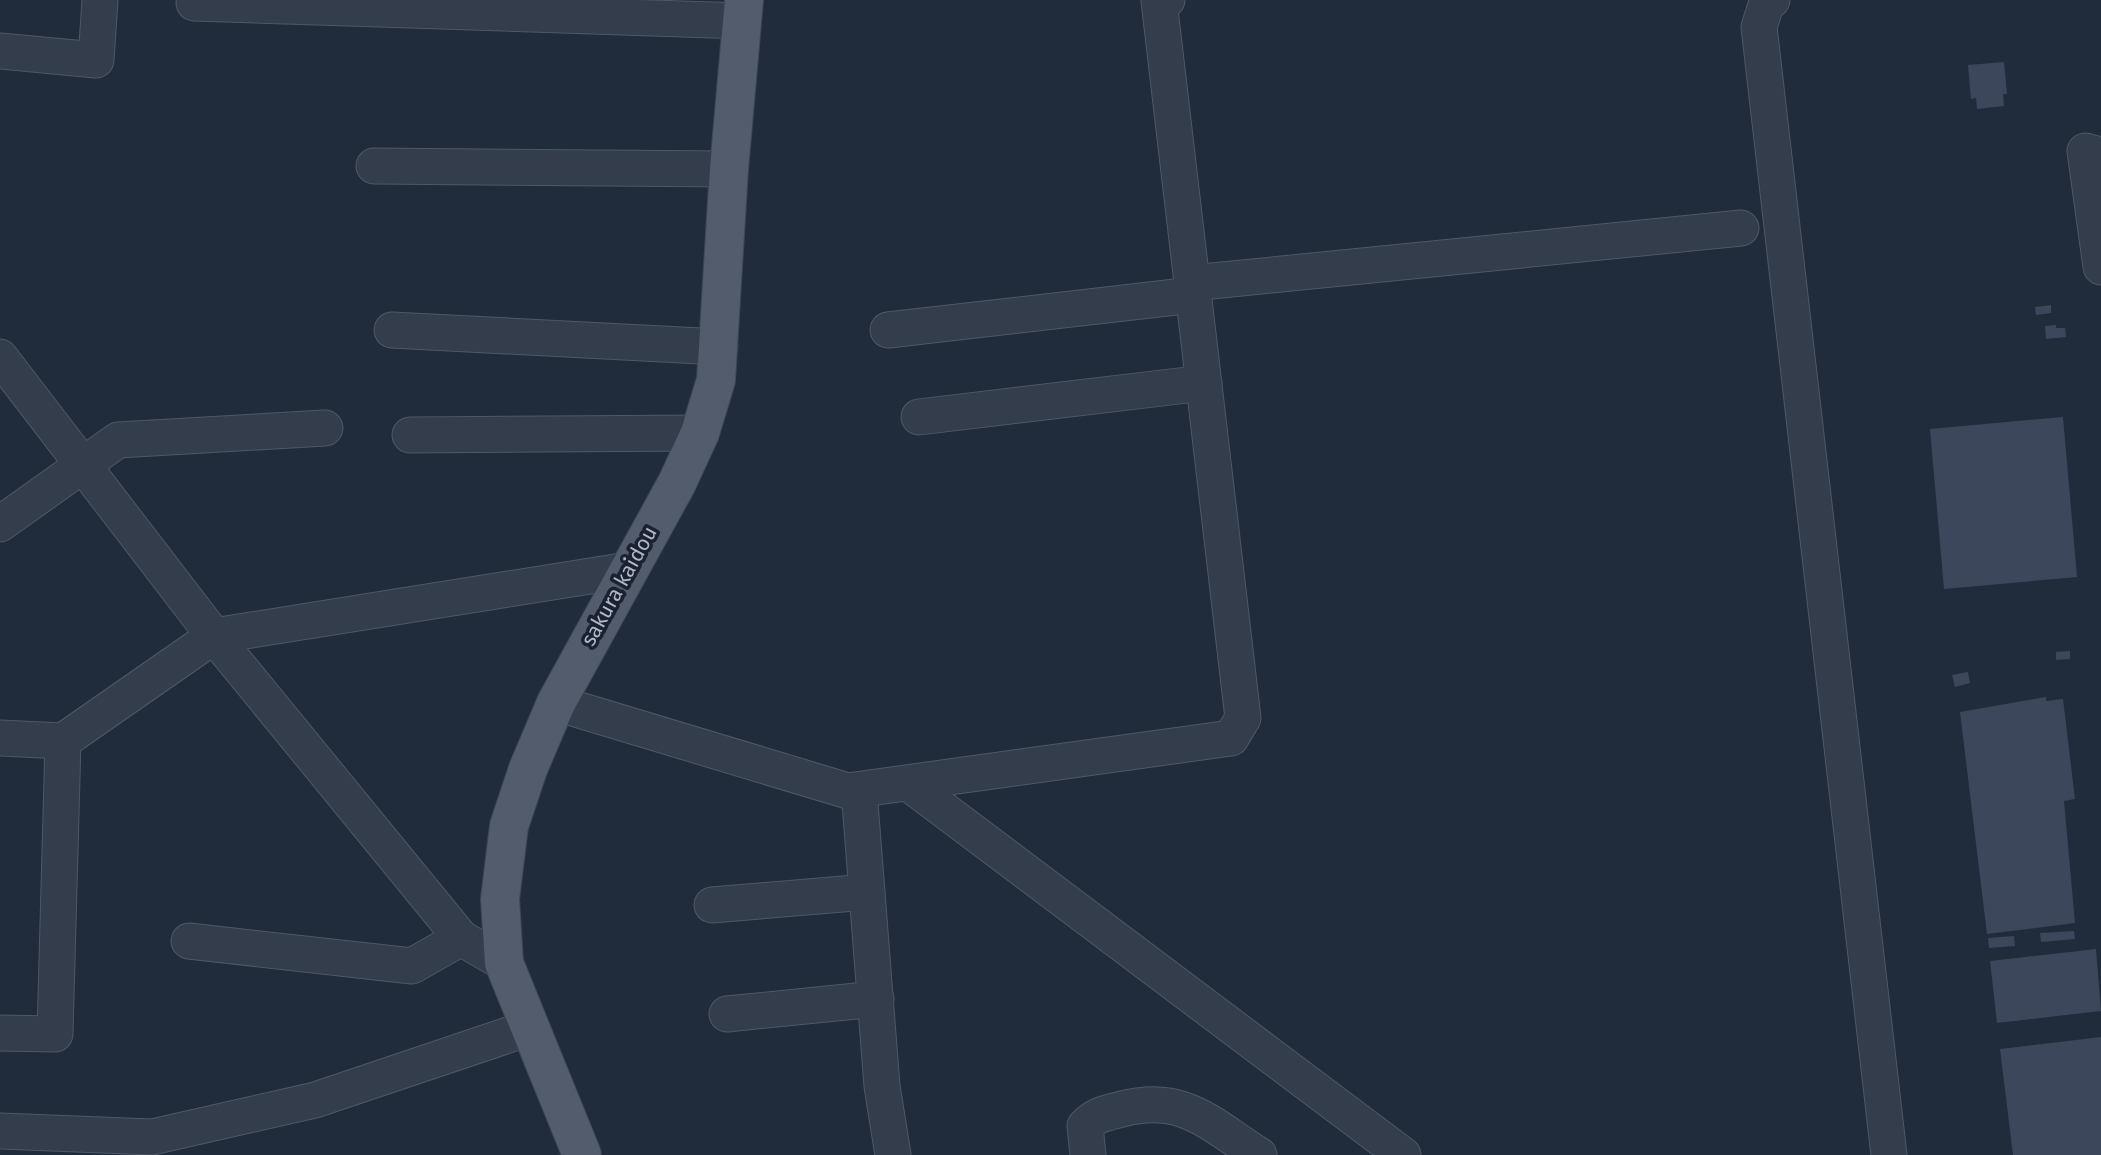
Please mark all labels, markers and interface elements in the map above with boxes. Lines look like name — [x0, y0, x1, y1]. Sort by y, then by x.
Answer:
street label: sakura kaidou — [575, 522, 663, 650]

